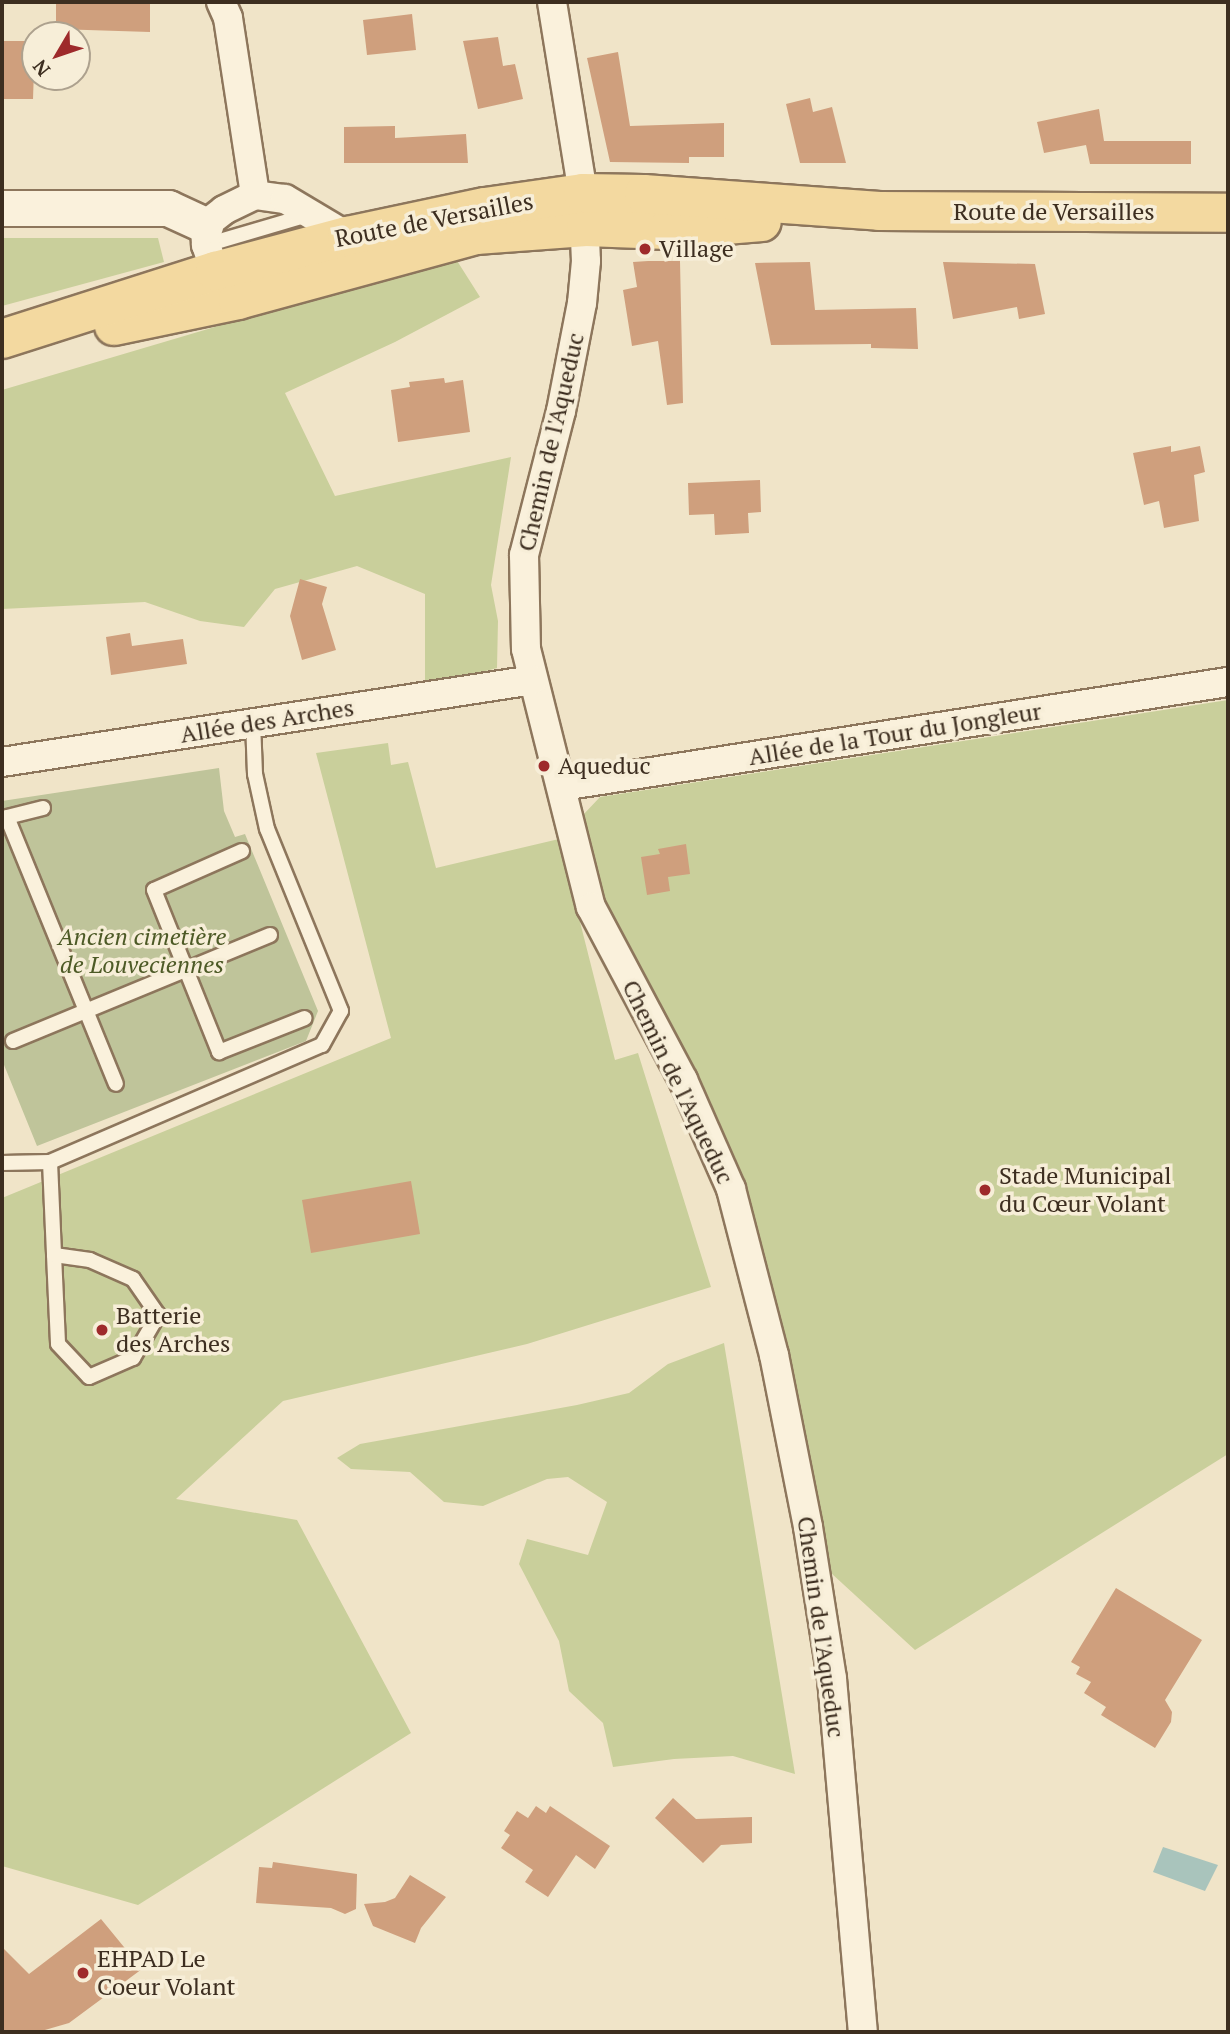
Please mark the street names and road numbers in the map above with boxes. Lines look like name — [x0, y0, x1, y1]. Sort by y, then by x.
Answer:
street label: Route de Versailles — [332, 187, 536, 253]
street label: Route de Versailles — [953, 198, 1155, 226]
street label: Chemin de l'Aqueduc — [512, 330, 590, 554]
street label: Allée des Arches — [178, 693, 356, 749]
street label: Allée de la Tour du Jongleur — [746, 697, 1044, 771]
street label: Chemin de l'Aqueduc — [616, 975, 740, 1189]
street label: Chemin de l'Aqueduc — [791, 1514, 851, 1740]

